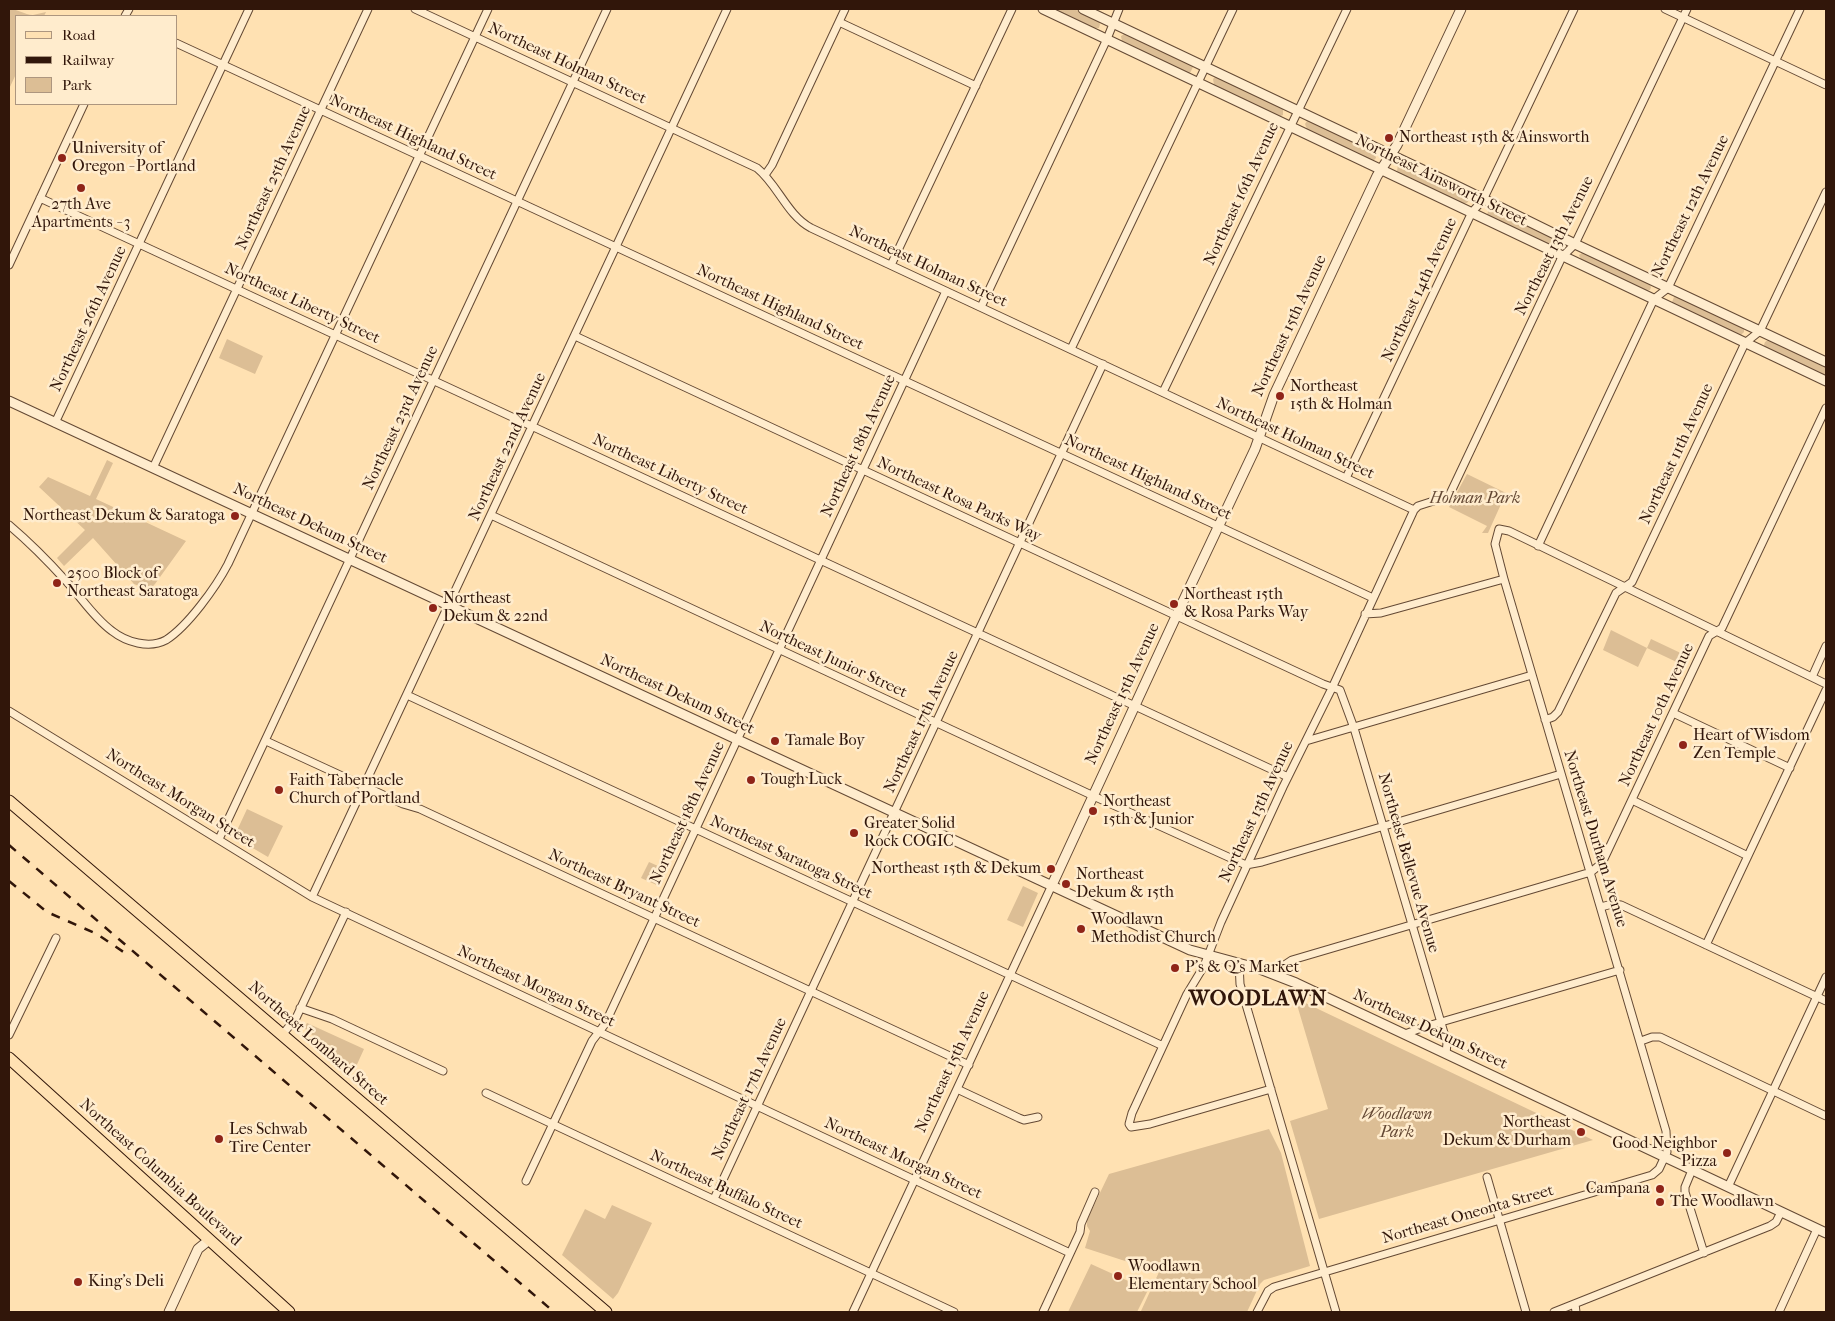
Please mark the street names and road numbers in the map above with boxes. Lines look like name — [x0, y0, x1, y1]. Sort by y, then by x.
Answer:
street label: Northeast Holman Street — [485, 19, 649, 109]
street label: Northeast Highland Street — [326, 91, 500, 185]
street label: Northeast 25th Avenue — [232, 103, 316, 253]
street label: Northeast 16th Avenue — [1200, 119, 1284, 269]
street label: Northeast Ainsworth Street — [1352, 131, 1530, 231]
street label: Northeast 12th Avenue — [1648, 132, 1734, 280]
street label: Northeast 13th Avenue — [1512, 173, 1598, 319]
street label: Northeast 14th Avenue — [1378, 215, 1462, 365]
street label: Northeast Holman Street — [846, 222, 1010, 312]
street label: Northeast 26th Avenue — [47, 243, 131, 395]
street label: Northeast 15th Avenue — [1249, 252, 1331, 400]
street label: Northeast Liberty Street — [221, 260, 383, 348]
street label: Northeast Highland Street — [693, 261, 867, 355]
street label: Northeast 23rd Avenue — [359, 343, 443, 493]
street label: Northeast 22nd Avenue — [465, 370, 551, 524]
street label: Northeast 18th Avenue — [817, 372, 901, 520]
street label: Northeast 11th Avenue — [1636, 381, 1718, 527]
street label: Northeast Holman Street — [1213, 394, 1377, 484]
street label: Northeast Liberty Street — [589, 431, 751, 519]
street label: Northeast Highland Street — [1061, 431, 1235, 525]
street label: Northeast Rosa Parks Way — [874, 453, 1044, 547]
street label: Northeast Dekum Street — [230, 480, 390, 568]
street label: Northeast Junior Street — [756, 617, 910, 703]
street label: Northeast 15th Avenue — [1082, 620, 1164, 768]
street label: Northeast 10th Avenue — [1615, 640, 1699, 790]
street label: Northeast 17th Avenue — [881, 648, 963, 796]
street label: Northeast Dekum Street — [597, 651, 757, 739]
street label: Northeast 13th Avenue — [1216, 738, 1298, 886]
street label: Northeast 18th Avenue — [646, 739, 730, 887]
street label: Northeast Morgan Street — [102, 745, 258, 853]
street label: Northeast Durham Avenue — [1559, 748, 1631, 930]
street label: Northeast Bellevue Avenue — [1373, 771, 1443, 955]
street label: Northeast Saratoga Street — [707, 812, 875, 904]
street label: Northeast Bryant Street — [545, 845, 703, 933]
street label: Northeast Morgan Street — [454, 942, 618, 1032]
street label: Northeast Lombard Street — [244, 978, 392, 1110]
street label: Northeast Dekum Street — [1350, 986, 1510, 1074]
street label: Northeast 15th Avenue — [912, 988, 994, 1136]
street label: Northeast 17th Avenue — [709, 1015, 791, 1163]
street label: Northeast Columbia Boulevard — [75, 1095, 245, 1251]
street label: Northeast Morgan Street — [821, 1114, 985, 1204]
street label: Northeast Buffalo Street — [647, 1146, 805, 1234]
street label: Northeast Oneonta Street — [1380, 1181, 1556, 1249]

